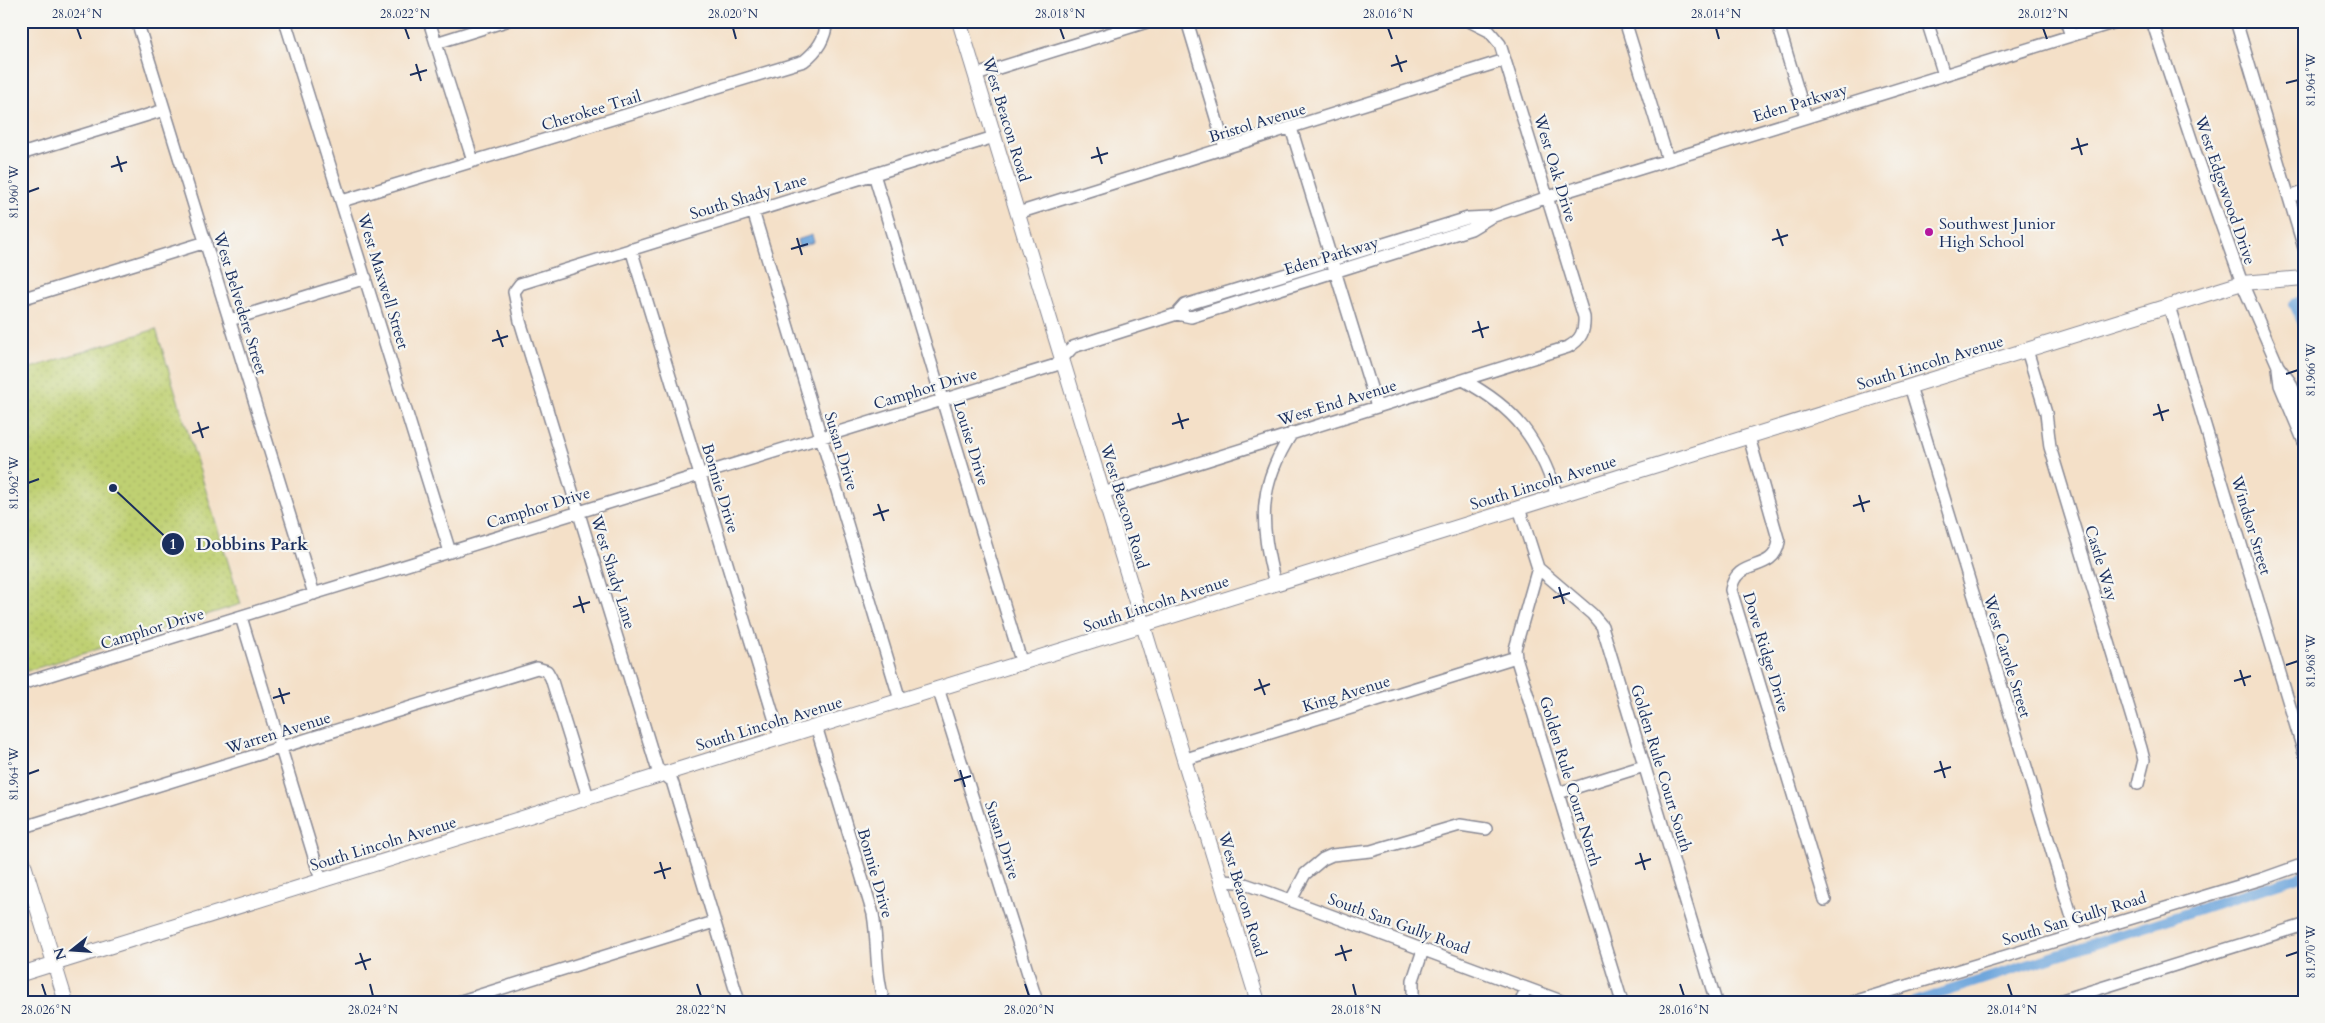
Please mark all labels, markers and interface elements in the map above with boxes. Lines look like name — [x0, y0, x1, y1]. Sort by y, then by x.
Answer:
text: 28.024°N — [52, 6, 103, 22]
text: 28.022°N — [380, 6, 431, 22]
text: 28.020°N — [708, 6, 759, 22]
text: 28.018°N — [1035, 6, 1086, 22]
text: 28.016°N — [1363, 6, 1414, 22]
text: 28.014°N — [1691, 6, 1742, 22]
text: 28.012°N — [2018, 6, 2069, 22]
street label: West Beacon Road — [976, 53, 1036, 185]
text: 81.964°W — [2303, 53, 2319, 107]
street label: Eden Parkway — [1750, 78, 1851, 128]
street label: Cherokee Trail — [539, 85, 644, 137]
street label: Bristol Avenue — [1206, 98, 1309, 148]
street label: West Oak Drive — [1528, 111, 1582, 225]
street label: West Edgewood Drive — [2189, 112, 2261, 268]
text: 81.960°W — [6, 165, 22, 219]
street label: South Shady Lane — [687, 169, 810, 225]
street label: West Maxwell Street — [352, 210, 414, 352]
place label: Southwest Junior High School — [1939, 213, 2056, 253]
marker: Southwest Junior High School — [1923, 226, 1935, 238]
street label: West Belvedere Street — [207, 228, 272, 378]
street label: Eden Parkway — [1281, 231, 1382, 281]
street label: South Lincoln Avenue — [1854, 330, 2006, 396]
text: 81.966°W — [2303, 343, 2319, 397]
street label: Camphor Drive — [871, 363, 980, 415]
street label: West End Avenue — [1274, 374, 1399, 432]
street label: Louise Drive — [948, 398, 994, 488]
street label: Susan Drive — [819, 409, 863, 493]
street label: West Beacon Road — [1094, 440, 1154, 572]
street label: Bonnie Drive — [696, 441, 744, 536]
street label: South Lincoln Avenue — [1467, 450, 1619, 516]
text: 81.962°W — [6, 456, 22, 510]
street label: Windsor Street — [2225, 472, 2277, 577]
street label: Camphor Drive — [484, 482, 593, 534]
street label: West Shady Lane — [585, 512, 641, 632]
street label: Castle Way — [2079, 523, 2123, 604]
callout: Dobbins Park — [161, 528, 318, 561]
text: Dobbins Park — [196, 532, 309, 557]
text: 1 — [169, 534, 177, 554]
street label: South Lincoln Avenue — [1081, 570, 1232, 638]
street label: Dove Ridge Drive — [1737, 589, 1795, 715]
street label: West Carole Street — [1978, 591, 2036, 720]
street label: Camphor Drive — [98, 603, 207, 655]
text: 81.968°W — [2303, 634, 2319, 688]
street label: King Avenue — [1300, 670, 1393, 718]
street label: Golden Rule Court South — [1625, 682, 1697, 855]
street label: South Lincoln Avenue — [693, 691, 845, 757]
street label: Golden Rule Court North — [1534, 694, 1606, 869]
street label: Warren Avenue — [222, 707, 334, 760]
text: 81.964°W — [6, 747, 22, 801]
street label: Susan Drive — [979, 798, 1025, 882]
street label: South Lincoln Avenue — [307, 811, 459, 877]
street label: Bonnie Drive — [852, 826, 898, 921]
street label: West Beacon Road — [1212, 828, 1272, 960]
street label: South San Gully Road — [2000, 886, 2149, 951]
street label: South San Gully Road — [1325, 888, 1473, 960]
text: 81.970°W — [2303, 925, 2319, 979]
north arrow — [48, 926, 98, 976]
text: N — [49, 945, 71, 962]
text: 28.026°N — [21, 1002, 72, 1018]
text: 28.024°N — [348, 1002, 399, 1018]
text: 28.022°N — [676, 1002, 727, 1018]
text: 28.020°N — [1004, 1002, 1055, 1018]
text: 28.018°N — [1331, 1002, 1382, 1018]
text: 28.016°N — [1659, 1002, 1710, 1018]
text: 28.014°N — [1987, 1002, 2038, 1018]

